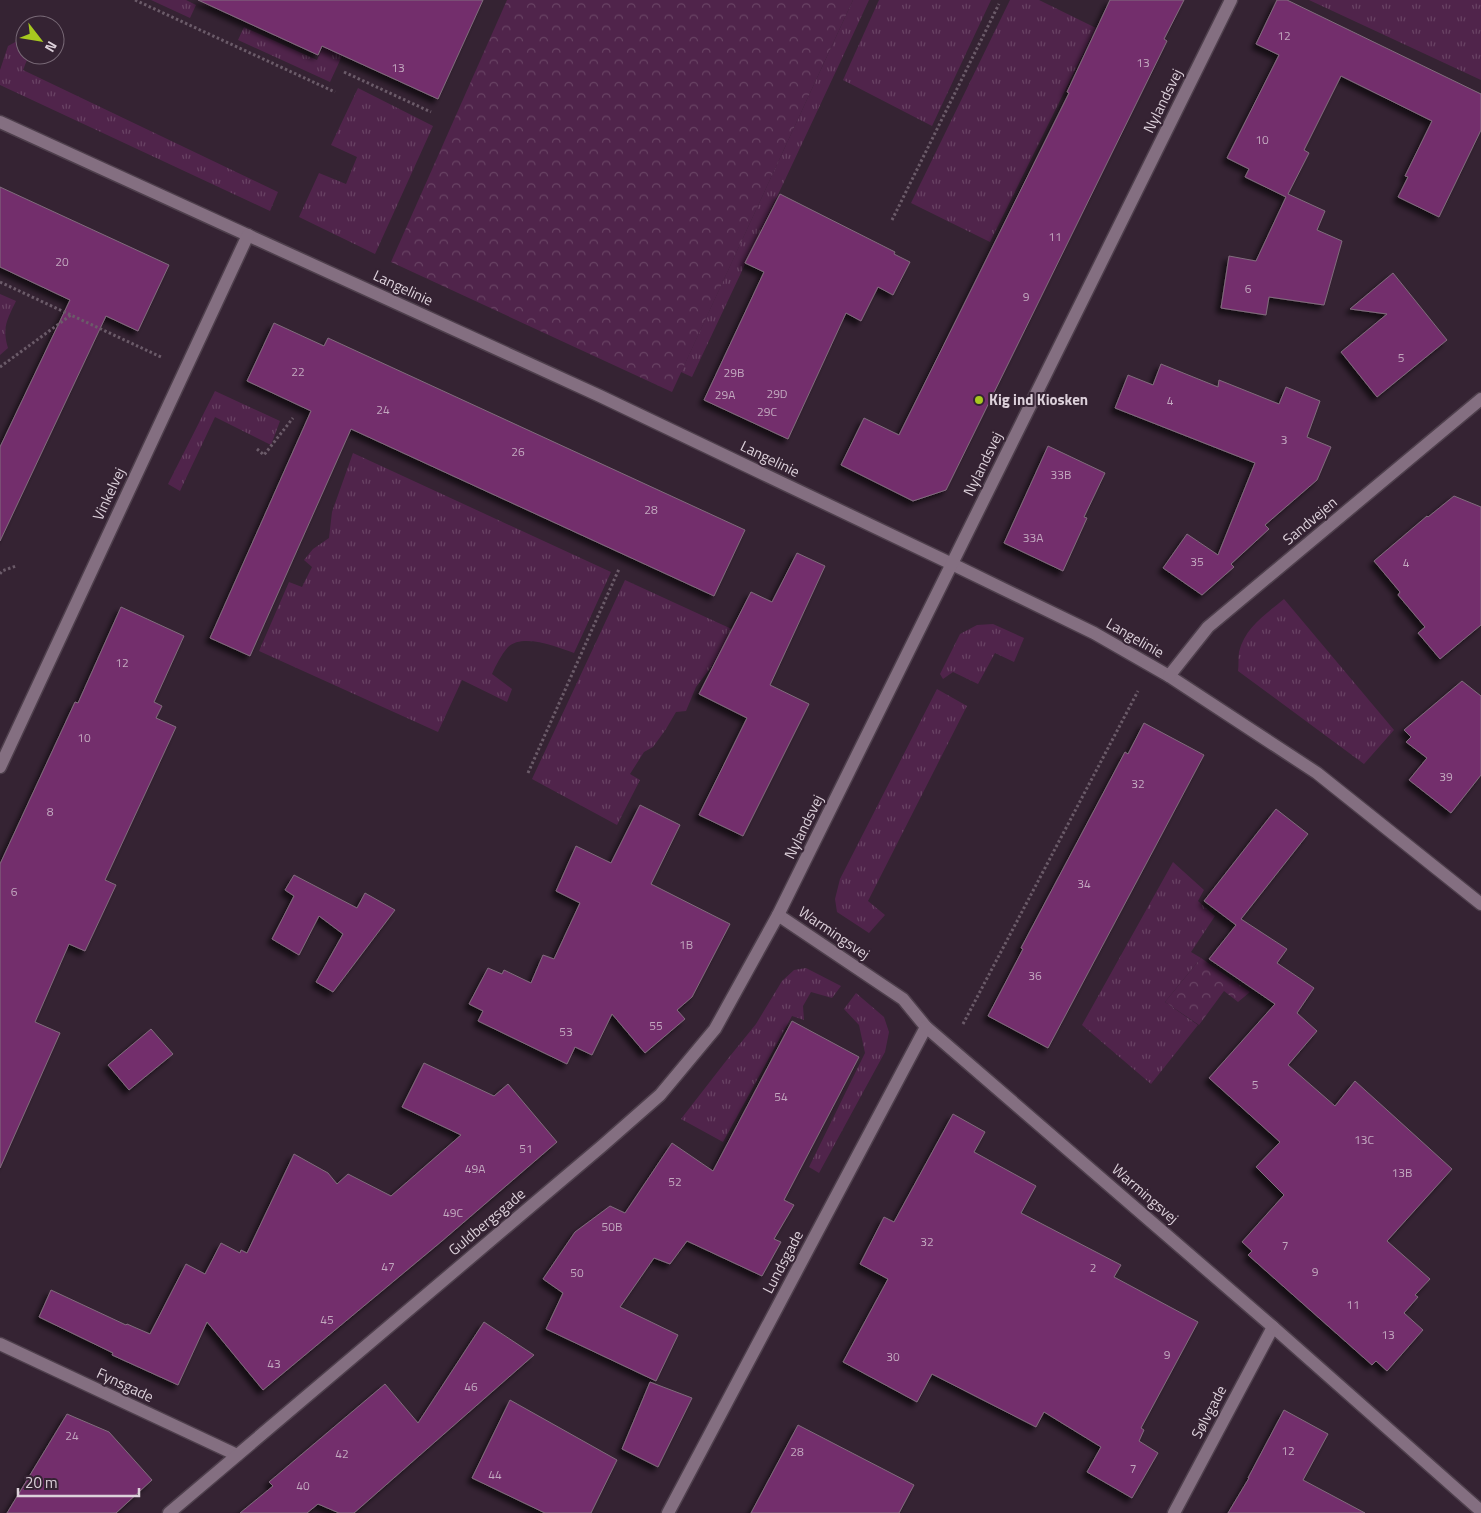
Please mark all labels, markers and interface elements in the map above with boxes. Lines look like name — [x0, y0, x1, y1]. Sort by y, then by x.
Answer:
north arrow — [15, 15, 65, 65]
house number: 12 — [1277, 26, 1291, 45]
text: N — [40, 37, 63, 57]
house number: 13 — [1136, 53, 1150, 72]
house number: 13 — [391, 58, 405, 77]
street label: Nylandsvej — [1137, 65, 1188, 137]
house number: 10 — [1255, 130, 1269, 149]
house number: 11 — [1048, 227, 1062, 246]
house number: 20 — [55, 252, 69, 271]
street label: Langelinie — [369, 264, 437, 311]
house number: 6 — [1245, 279, 1252, 298]
house number: 9 — [1023, 287, 1030, 306]
house number: 5 — [1398, 348, 1405, 367]
house number: 22 — [291, 362, 305, 381]
house number: 29B — [724, 363, 744, 382]
house number: 29D — [766, 384, 788, 403]
house number: 29A — [715, 385, 735, 404]
place label: Kig ind Kiosken — [989, 388, 1088, 411]
house number: 4 — [1167, 391, 1174, 410]
marker: Kig ind Kiosken — [973, 394, 985, 406]
house number: 24 — [376, 400, 390, 419]
house number: 29C — [757, 402, 777, 421]
street label: Nylandsvej — [957, 428, 1008, 500]
house number: 3 — [1281, 430, 1287, 449]
street label: Langelinie — [737, 434, 804, 483]
house number: 26 — [511, 442, 525, 461]
street label: Vinkelvej — [86, 464, 131, 524]
house number: 33B — [1051, 465, 1071, 484]
street label: Sandvejen — [1277, 491, 1342, 550]
house number: 28 — [644, 500, 658, 519]
house number: 33A — [1023, 528, 1043, 547]
house number: 35 — [1190, 552, 1204, 571]
house number: 4 — [1403, 553, 1410, 572]
street label: Langelinie — [1102, 612, 1169, 663]
house number: 12 — [115, 653, 129, 672]
house number: 10 — [77, 728, 91, 747]
house number: 39 — [1439, 767, 1453, 786]
house number: 32 — [1131, 774, 1145, 793]
street label: Nylandsvej — [778, 791, 829, 863]
house number: 8 — [47, 802, 54, 821]
house number: 34 — [1077, 874, 1091, 893]
house number: 6 — [11, 882, 18, 901]
street label: Warmingsvej — [794, 900, 875, 965]
house number: 1B — [679, 935, 693, 954]
house number: 36 — [1028, 966, 1042, 985]
house number: 55 — [649, 1016, 663, 1035]
house number: 53 — [559, 1022, 573, 1041]
house number: 5 — [1252, 1075, 1259, 1094]
house number: 54 — [774, 1087, 788, 1106]
house number: 13C — [1354, 1130, 1374, 1149]
house number: 51 — [519, 1139, 533, 1158]
street label: Warmingsvej — [1107, 1158, 1184, 1229]
house number: 49A — [465, 1159, 485, 1178]
house number: 13B — [1392, 1163, 1412, 1182]
house number: 52 — [668, 1172, 682, 1191]
street label: Guldbergsgade — [443, 1182, 530, 1261]
house number: 49C — [443, 1203, 463, 1222]
house number: 50B — [602, 1217, 622, 1236]
street label: Lundsgade — [756, 1226, 809, 1297]
house number: 32 — [920, 1232, 934, 1251]
house number: 7 — [1282, 1236, 1288, 1255]
house number: 47 — [381, 1257, 395, 1276]
house number: 2 — [1090, 1258, 1096, 1277]
house number: 9 — [1312, 1262, 1319, 1281]
house number: 50 — [570, 1263, 584, 1282]
house number: 11 — [1346, 1295, 1360, 1314]
house number: 45 — [320, 1310, 334, 1329]
house number: 13 — [1381, 1325, 1395, 1344]
house number: 9 — [1164, 1345, 1171, 1364]
house number: 30 — [886, 1347, 900, 1366]
house number: 43 — [267, 1354, 281, 1373]
street label: Fynsgade — [93, 1361, 158, 1408]
house number: 46 — [464, 1377, 478, 1396]
street label: Sølvgade — [1185, 1381, 1232, 1442]
house number: 24 — [65, 1426, 79, 1445]
house number: 12 — [1281, 1441, 1295, 1460]
house number: 28 — [790, 1442, 804, 1461]
house number: 42 — [335, 1444, 349, 1463]
house number: 7 — [1130, 1459, 1136, 1478]
house number: 44 — [488, 1465, 502, 1484]
scale bar — [18, 1466, 139, 1498]
text: 20 m — [25, 1471, 58, 1494]
house number: 40 — [296, 1476, 310, 1495]

